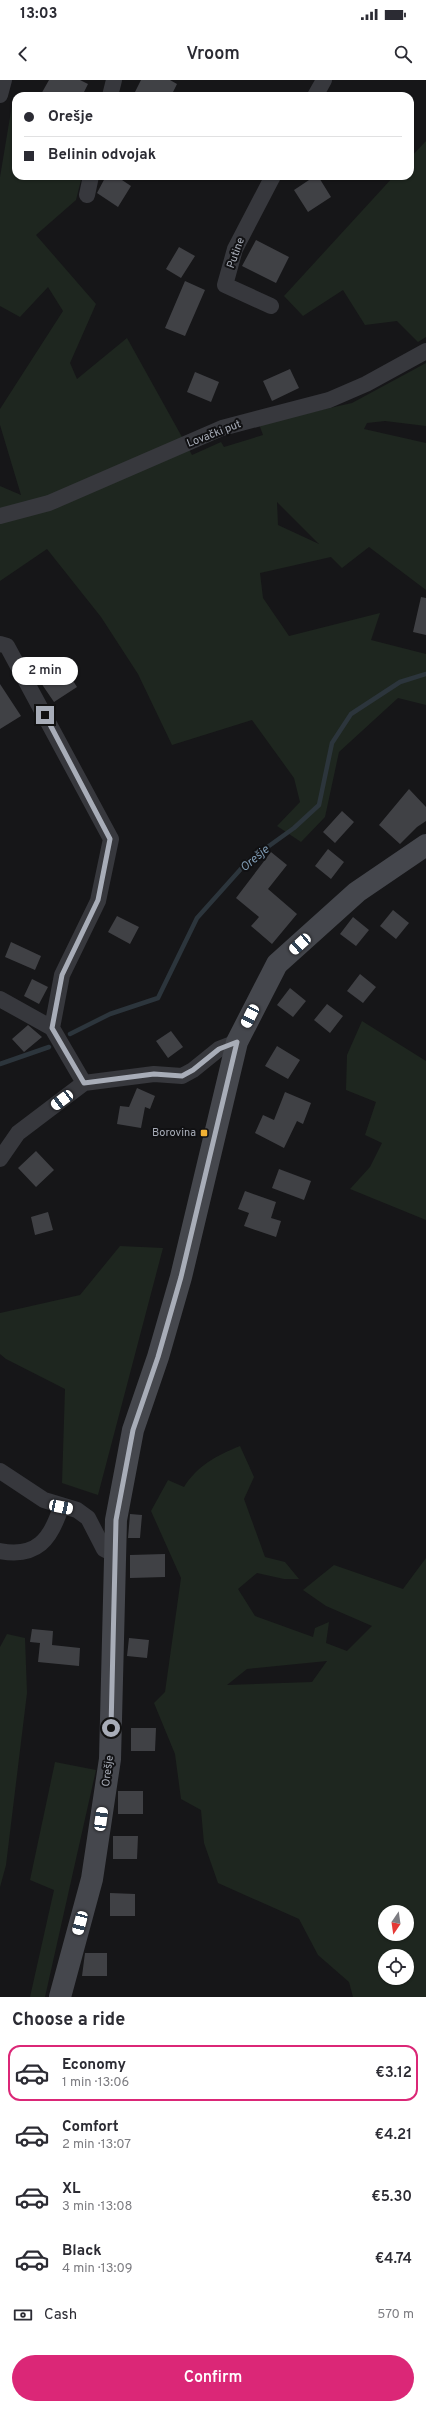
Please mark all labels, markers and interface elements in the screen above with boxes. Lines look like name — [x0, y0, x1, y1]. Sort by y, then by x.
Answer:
text: 13:03 — [20, 5, 58, 24]
icon: back — [12, 43, 34, 65]
text: Vroom — [186, 43, 240, 66]
icon: search — [392, 43, 414, 65]
text: Orešje — [48, 108, 93, 127]
text: Belinin odvojak — [48, 146, 156, 165]
street label: Putine — [224, 236, 248, 270]
street label: Lovački put — [185, 417, 243, 451]
callout: 2 min — [12, 657, 78, 685]
text: 2 min — [28, 663, 62, 679]
route end — [36, 706, 54, 724]
water label: Orešje — [237, 842, 273, 876]
car — [287, 932, 313, 956]
car — [239, 1003, 261, 1029]
car — [49, 1088, 75, 1112]
place label: Borovina — [152, 1126, 196, 1140]
marker: Borovina — [199, 1128, 209, 1138]
car — [48, 1499, 74, 1515]
route start — [102, 1719, 120, 1737]
street label: Orešje — [99, 1754, 117, 1788]
car — [93, 1806, 109, 1832]
north arrow — [378, 1905, 414, 1941]
map controls — [378, 1905, 414, 1985]
car — [71, 1910, 89, 1936]
button: locate — [378, 1949, 414, 1985]
text: Choose a ride — [12, 2009, 125, 2032]
icon: car — [14, 2055, 50, 2091]
text: Economy — [62, 2056, 126, 2075]
text: €3.12 — [375, 2064, 412, 2083]
text: 1 min · 13:06 — [62, 2075, 129, 2091]
icon: car — [14, 2117, 50, 2153]
text: Comfort — [62, 2118, 119, 2137]
text: €4.21 — [374, 2126, 412, 2145]
text: 2 min · 13:07 — [62, 2137, 131, 2153]
icon: car — [14, 2179, 50, 2215]
text: XL — [62, 2180, 80, 2199]
text: €5.30 — [371, 2188, 412, 2207]
text: 3 min · 13:08 — [62, 2199, 133, 2215]
icon: car — [14, 2241, 50, 2277]
text: Black — [62, 2242, 102, 2261]
text: €4.74 — [375, 2250, 412, 2269]
text: 4 min · 13:09 — [62, 2261, 133, 2277]
icon: cash — [12, 2304, 34, 2326]
text: Cash — [44, 2306, 77, 2325]
text: 570 m — [377, 2307, 414, 2323]
button: Confirm — [12, 2355, 414, 2401]

